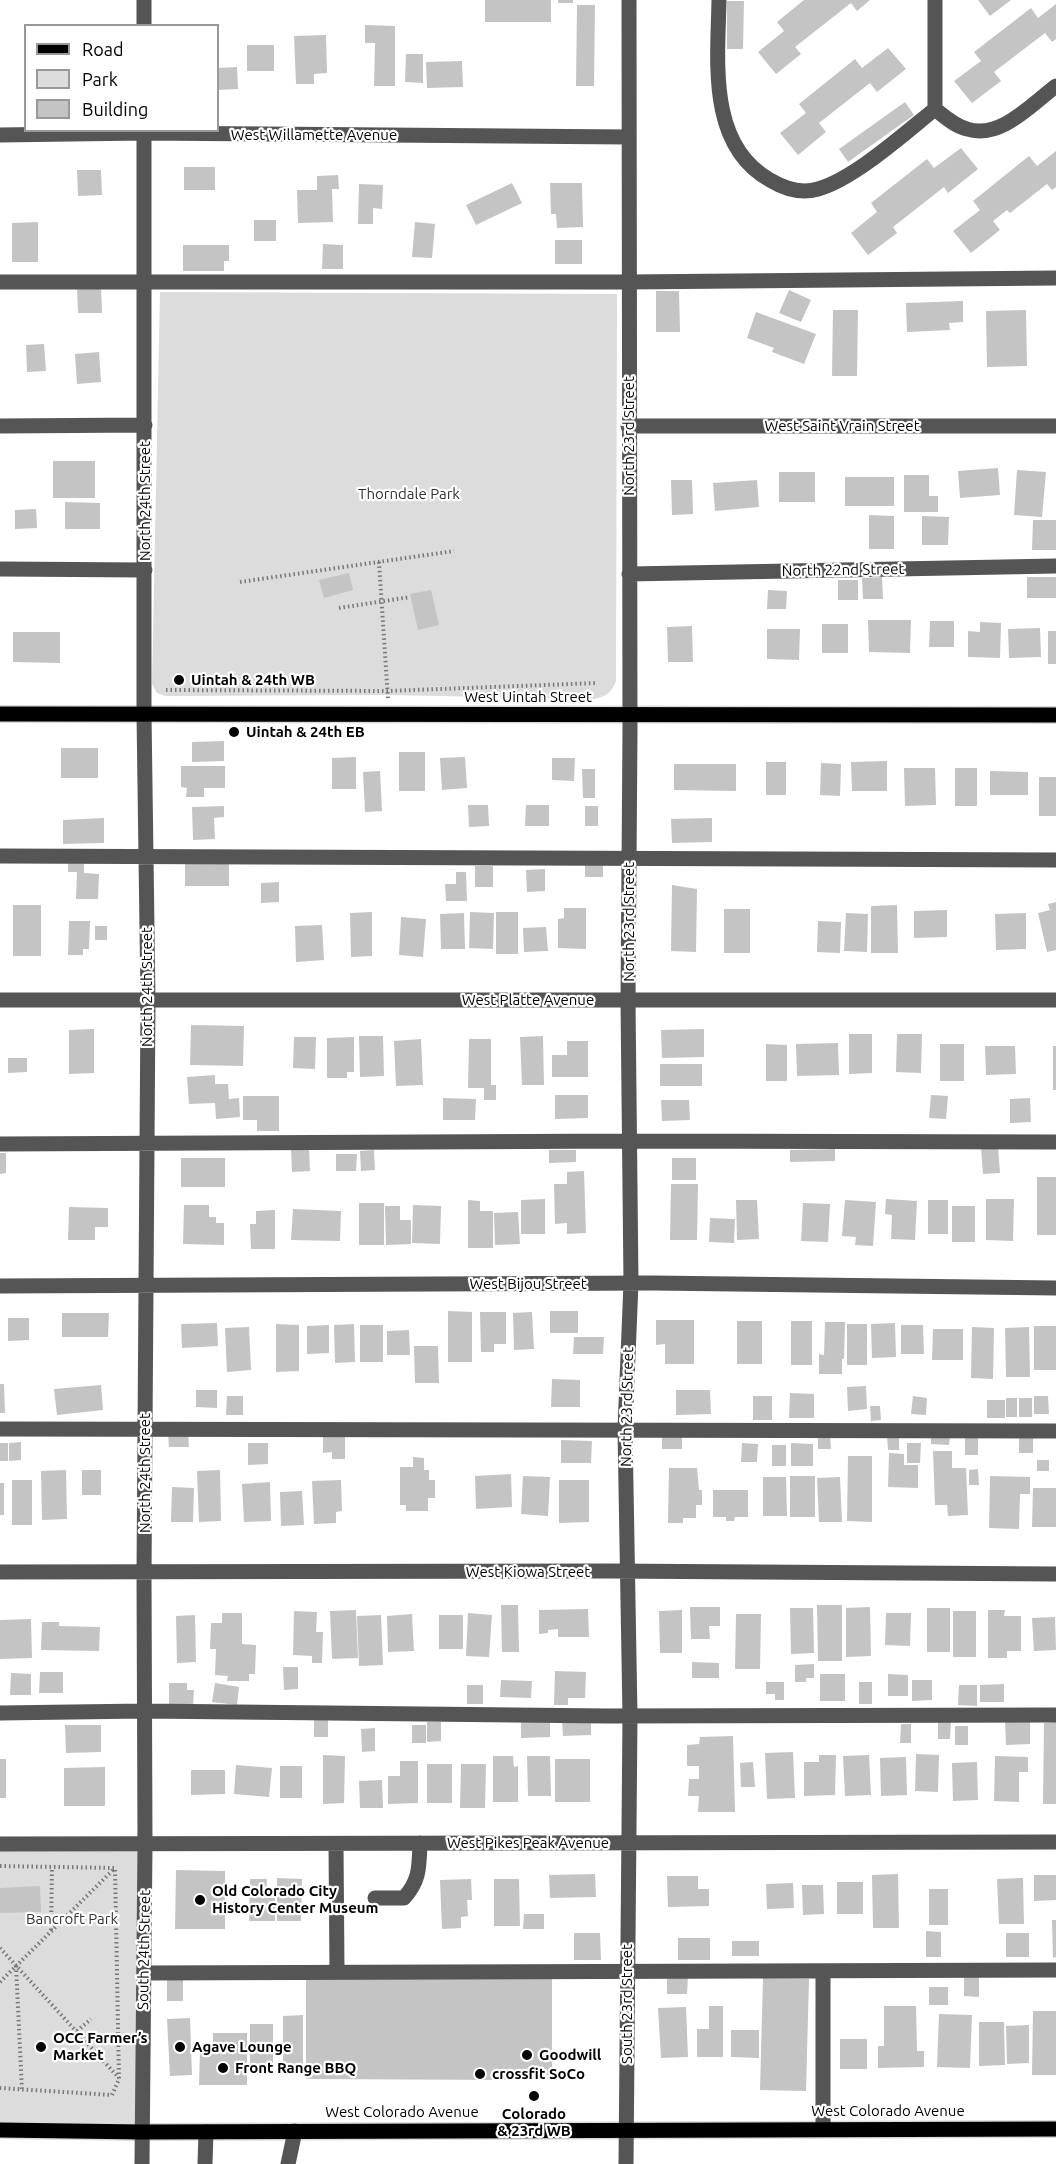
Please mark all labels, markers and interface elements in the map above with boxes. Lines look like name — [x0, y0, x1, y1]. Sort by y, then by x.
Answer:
legend — [24, 24, 219, 132]
text: Road — [82, 39, 124, 59]
text: Park — [82, 69, 118, 89]
text: Building — [82, 99, 148, 119]
street label: West Willamette Avenue — [231, 126, 397, 144]
street label: North 23rd Street — [620, 376, 638, 496]
street label: West Saint Vrain Street — [764, 417, 920, 435]
street label: North 24th Street — [136, 441, 154, 561]
park label: Thorndale Park — [358, 485, 460, 503]
street label: North 22nd Street — [782, 560, 904, 580]
place label: Uintah & 24th WB — [191, 671, 315, 689]
marker: Uintah & 24th WB — [172, 673, 186, 687]
street label: West Uintah Street — [464, 688, 592, 706]
place label: Uintah & 24th EB — [246, 723, 365, 741]
marker: Uintah & 24th EB — [227, 725, 241, 739]
street label: North 23rd Street — [620, 862, 638, 982]
street label: North 24th Street — [138, 927, 156, 1047]
street label: West Platte Avenue — [462, 991, 594, 1009]
street label: West Bijou Street — [469, 1275, 587, 1293]
street label: North 23rd Street — [617, 1347, 637, 1467]
street label: North 24th Street — [136, 1413, 154, 1533]
street label: West Kiowa Street — [466, 1563, 590, 1581]
street label: West Pikes Peak Avenue — [447, 1834, 609, 1852]
place label: Old Colorado City History Center Museum — [212, 1882, 379, 1917]
street label: South 24th Street — [134, 1890, 154, 2010]
marker: Old Colorado City History Center Museum — [193, 1893, 207, 1907]
park label: Bancroft Park — [26, 1910, 118, 1928]
street label: South 23rd Street — [618, 1944, 636, 2064]
place label: OCC Farmer’s Market — [53, 2029, 148, 2064]
place label: Agave Lounge — [192, 2038, 292, 2056]
marker: OCC Farmer’s Market — [34, 2040, 48, 2054]
marker: Agave Lounge — [173, 2040, 187, 2054]
place label: Goodwill — [539, 2046, 601, 2064]
marker: Goodwill — [520, 2048, 534, 2062]
place label: Front Range BBQ — [235, 2059, 356, 2077]
marker: Front Range BBQ — [216, 2061, 230, 2075]
place label: crossfit SoCo — [492, 2065, 585, 2083]
marker: crossfit SoCo — [473, 2067, 487, 2081]
marker: Colorado & 23rd WB — [527, 2089, 541, 2103]
street label: West Colorado Avenue — [811, 2102, 965, 2120]
street label: West Colorado Avenue — [325, 2103, 479, 2121]
place label: Colorado & 23rd WB — [497, 2105, 571, 2140]

